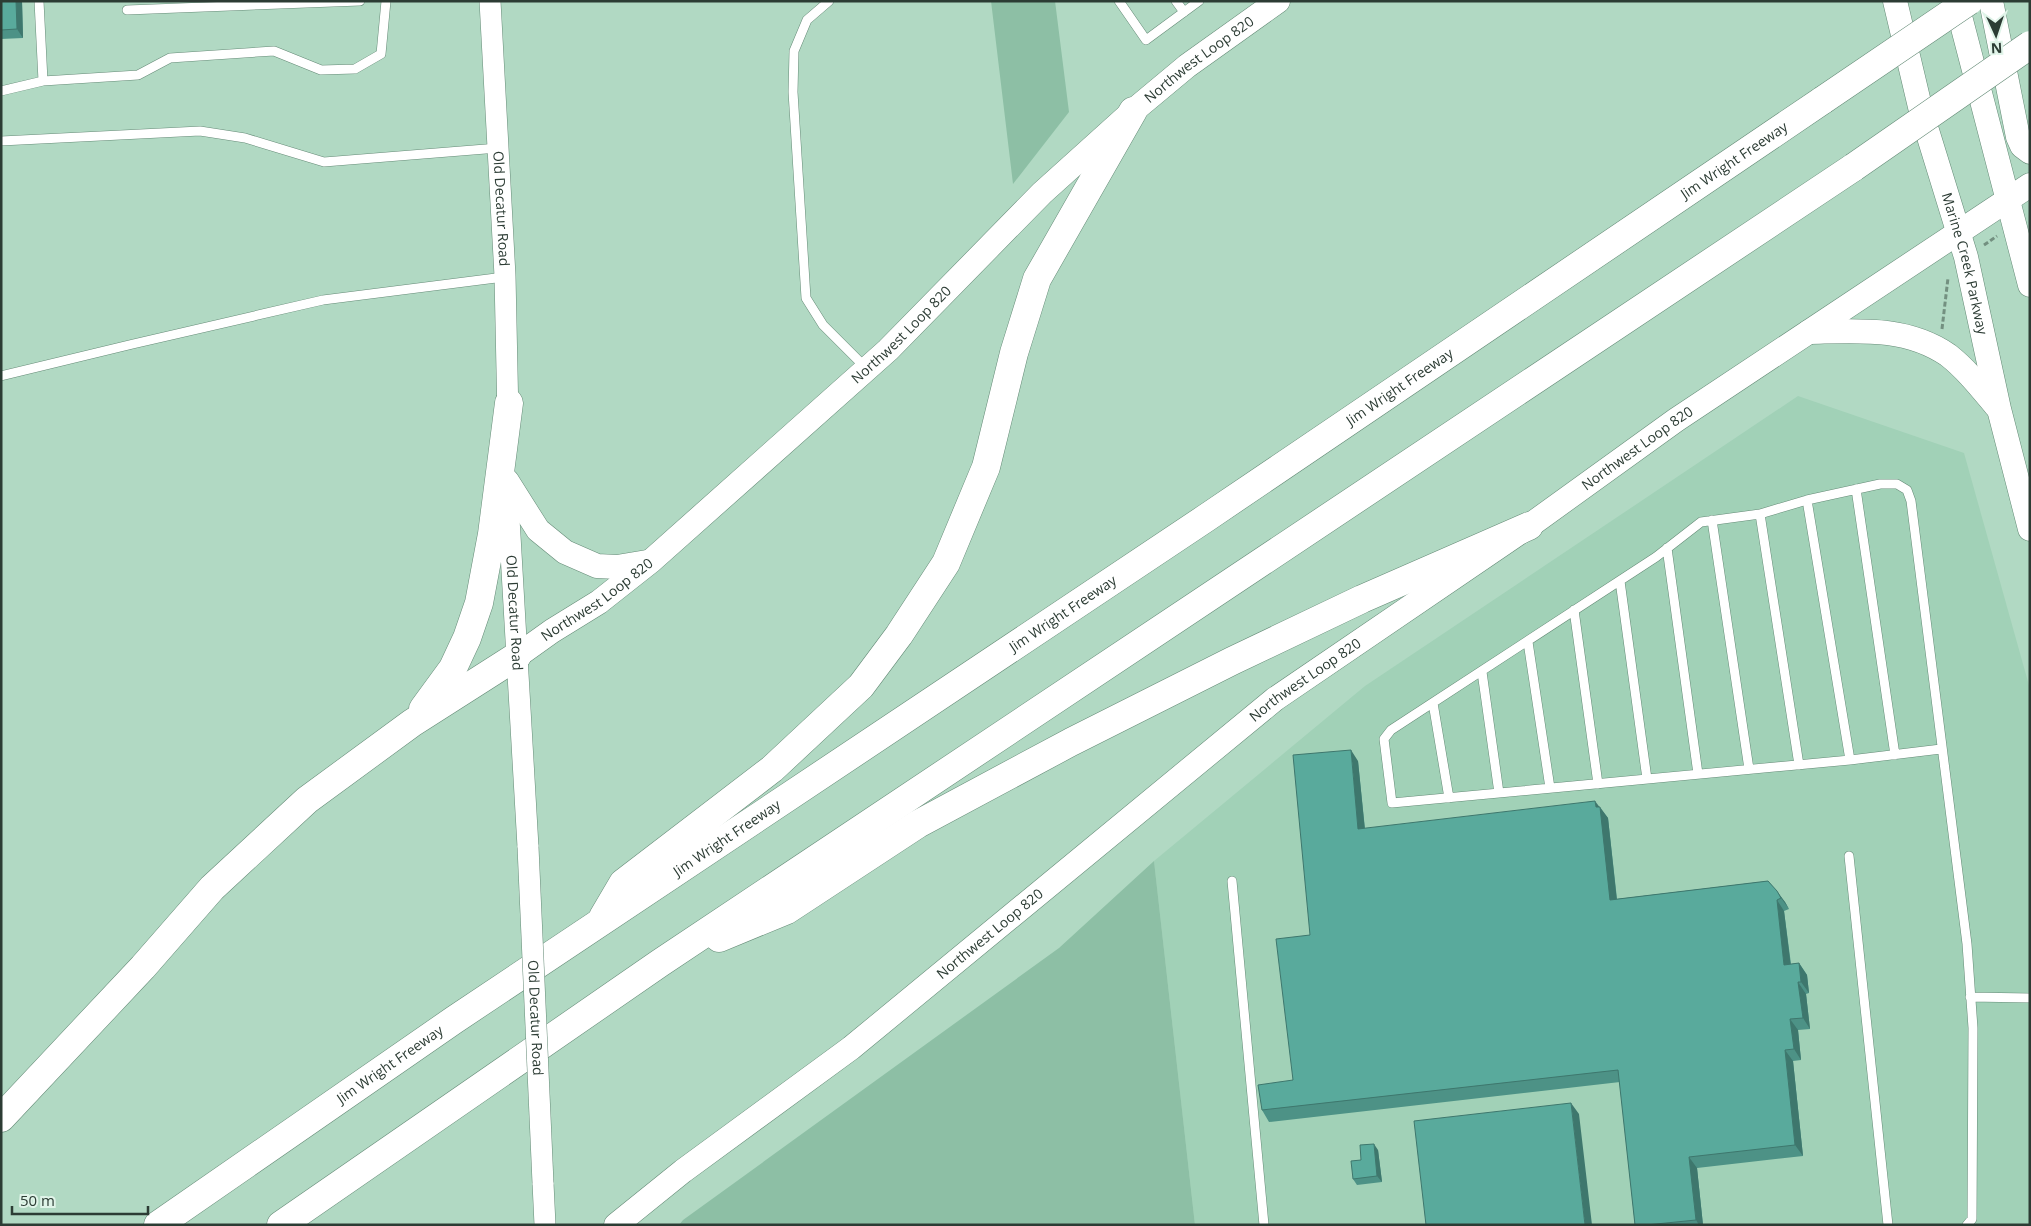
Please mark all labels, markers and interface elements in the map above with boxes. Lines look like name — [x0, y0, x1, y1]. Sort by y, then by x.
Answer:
north arrow — [1971, 10, 2021, 60]
street label: Northwest Loop 820 — [1140, 11, 1257, 107]
text: N — [1991, 39, 2003, 58]
street label: Jim Wright Freeway — [1675, 116, 1792, 204]
street label: Old Decatur Road — [489, 150, 514, 267]
street label: Marine Creek Parkway — [1938, 190, 1993, 337]
street label: Northwest Loop 820 — [847, 281, 955, 387]
street label: Jim Wright Freeway — [1340, 343, 1457, 431]
street label: Northwest Loop 820 — [1577, 401, 1696, 494]
street label: Northwest Loop 820 — [537, 553, 657, 645]
street label: Old Decatur Road — [502, 555, 528, 671]
street label: Jim Wright Freeway — [1003, 570, 1121, 657]
street label: Northwest Loop 820 — [1245, 633, 1364, 726]
street label: Jim Wright Freeway — [667, 794, 785, 881]
street label: Northwest Loop 820 — [932, 884, 1047, 983]
street label: Old Decatur Road — [524, 960, 548, 1076]
street label: Jim Wright Freeway — [331, 1020, 447, 1109]
scale bar — [12, 1184, 149, 1216]
text: 50 m — [20, 1190, 55, 1210]

